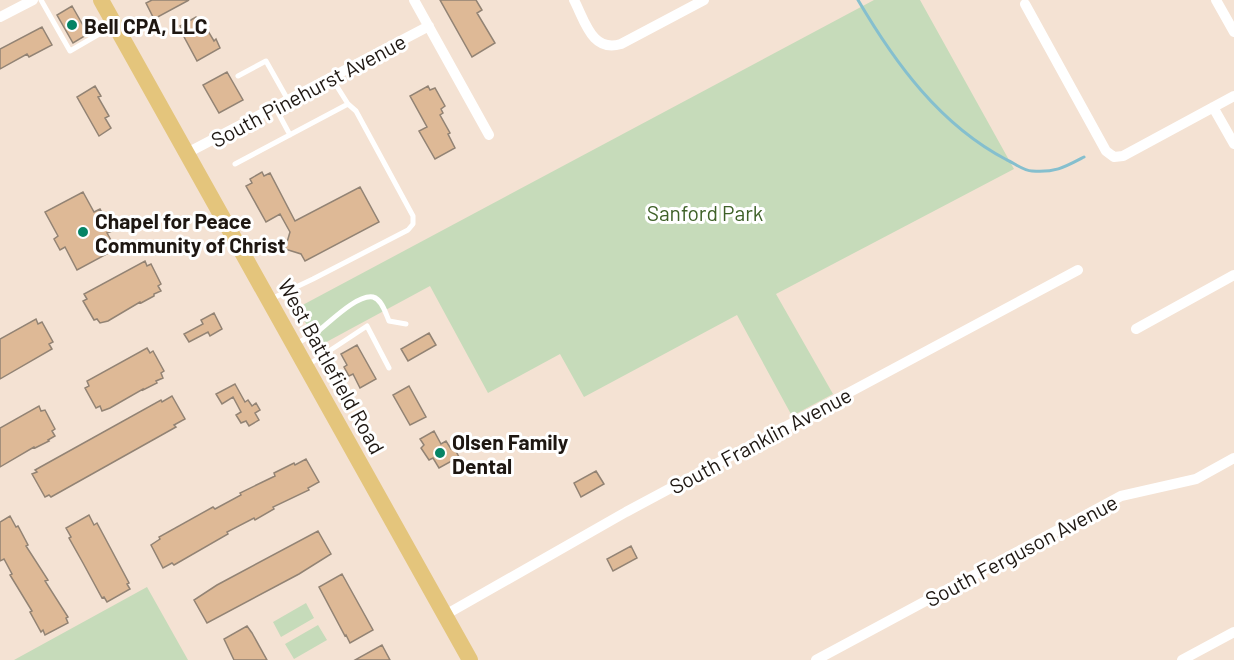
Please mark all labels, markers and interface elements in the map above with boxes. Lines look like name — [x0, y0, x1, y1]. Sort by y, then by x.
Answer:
place label: Bell CPA, LLC — [84, 13, 208, 38]
marker: Bell CPA, LLC — [65, 18, 79, 32]
street label: South Pinehurst Avenue — [206, 28, 410, 152]
park label: Sanford Park — [647, 200, 763, 225]
place label: Chapel for Peace Community of Christ — [95, 208, 285, 257]
marker: Chapel for Peace Community of Christ — [76, 225, 90, 239]
street label: West Battlefield Road — [273, 274, 391, 458]
street label: South Franklin Avenue — [665, 381, 855, 499]
place label: Olsen Family Dental — [452, 429, 569, 478]
marker: Olsen Family Dental — [433, 446, 447, 460]
street label: South Ferguson Avenue — [921, 489, 1121, 611]

